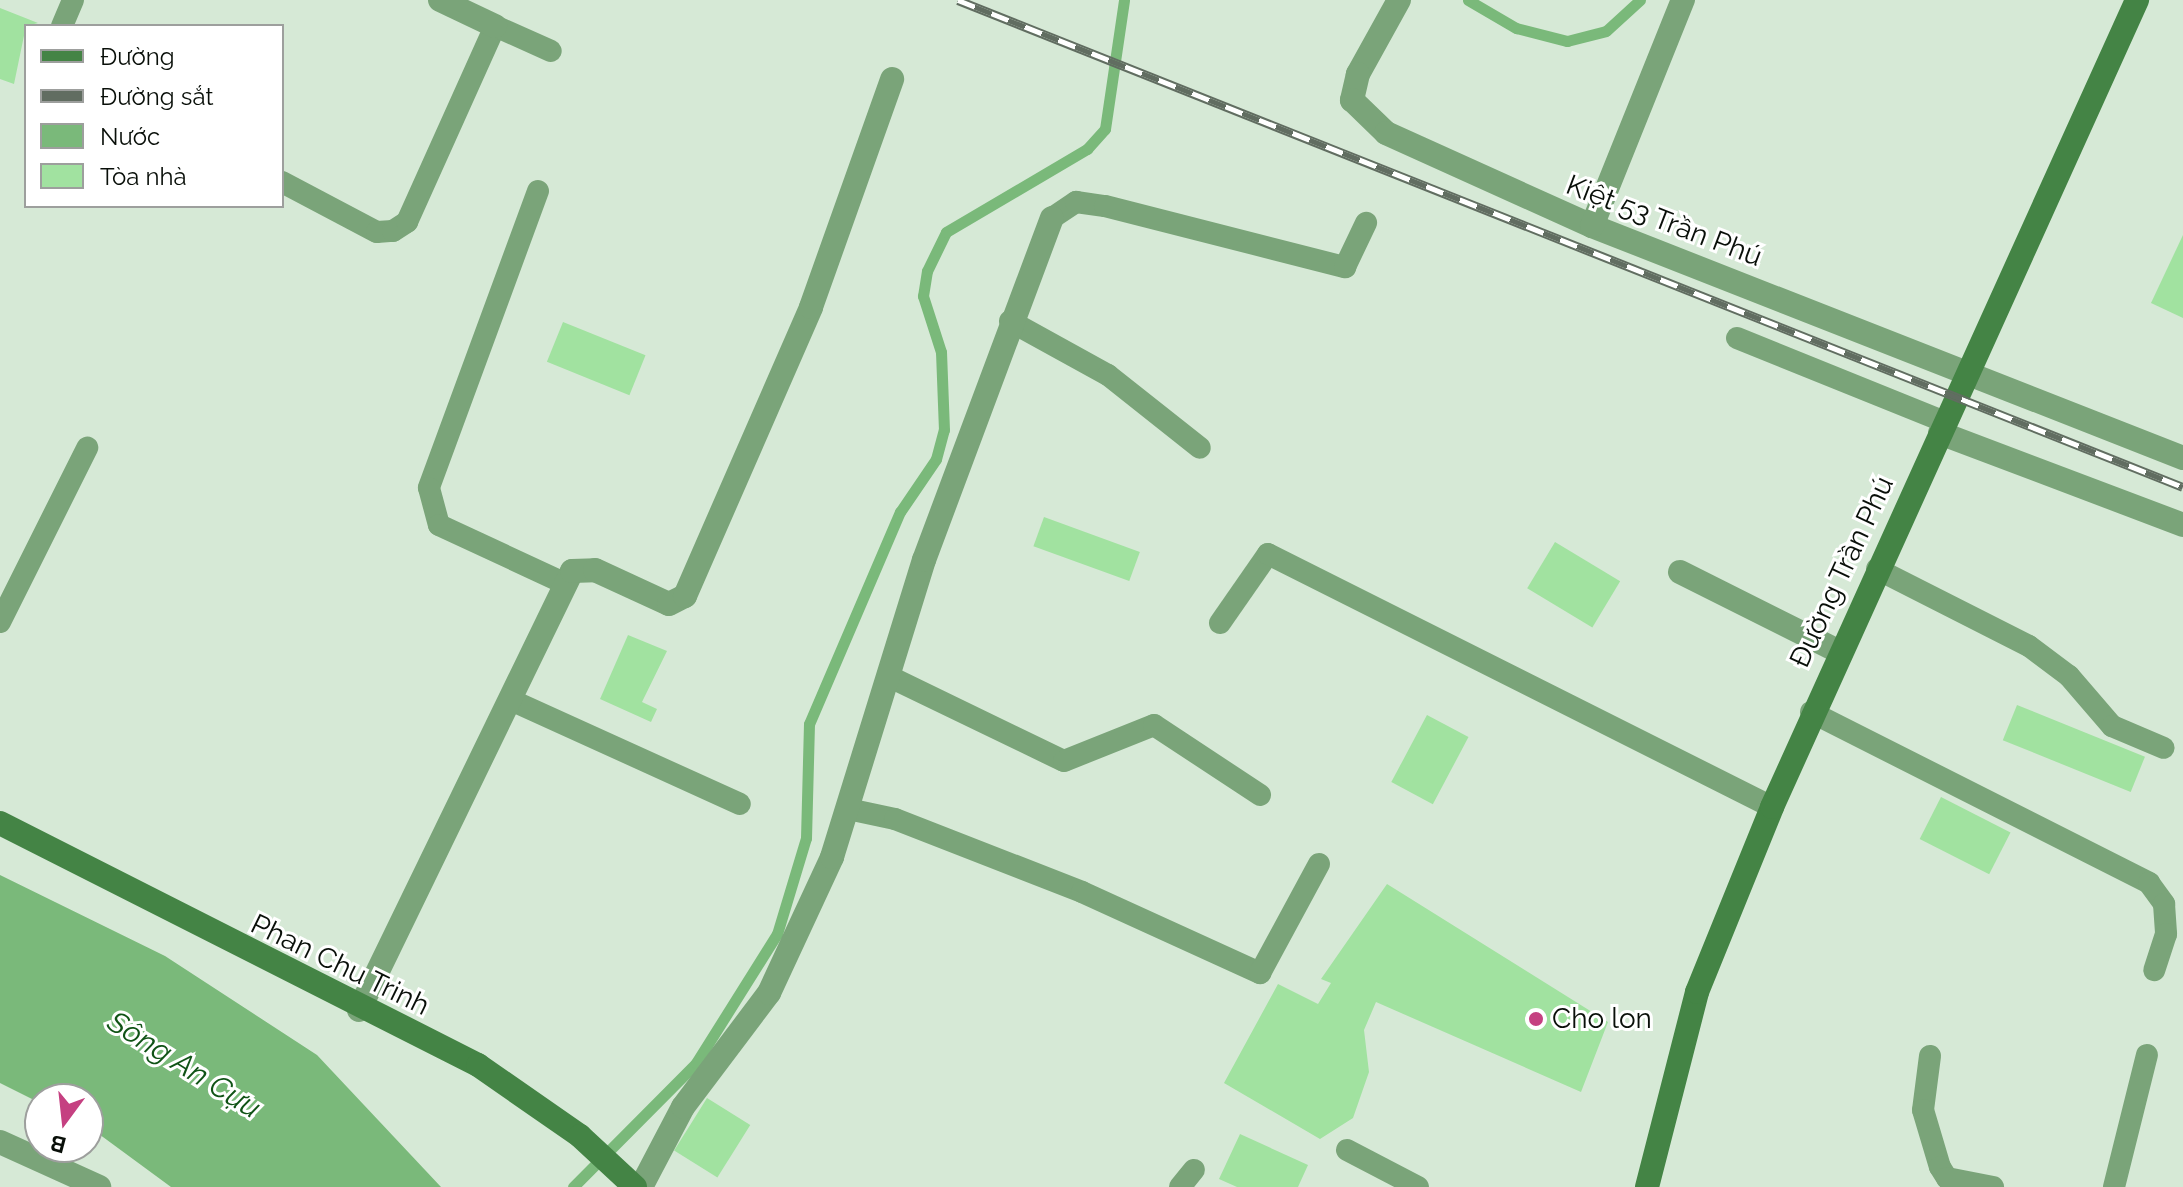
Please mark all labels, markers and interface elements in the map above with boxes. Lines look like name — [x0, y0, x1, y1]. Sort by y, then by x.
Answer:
legend — [24, 24, 284, 208]
text: Đường — [100, 42, 175, 71]
text: Đường sắt — [100, 82, 214, 111]
text: Nước — [100, 122, 160, 151]
text: Tòa nhà — [100, 162, 187, 191]
street label: Kiệt 53 Trần Phú — [1561, 168, 1767, 274]
street label: Đường Trần Phú — [1783, 471, 1901, 673]
street label: Phan Chu Trinh — [245, 907, 435, 1023]
place label: Cho lon — [1552, 1002, 1652, 1036]
water label: Sông An Cựu — [101, 1004, 267, 1126]
marker: Cho lon — [1527, 1010, 1545, 1028]
north arrow — [24, 1083, 104, 1163]
text: B — [48, 1130, 69, 1159]

